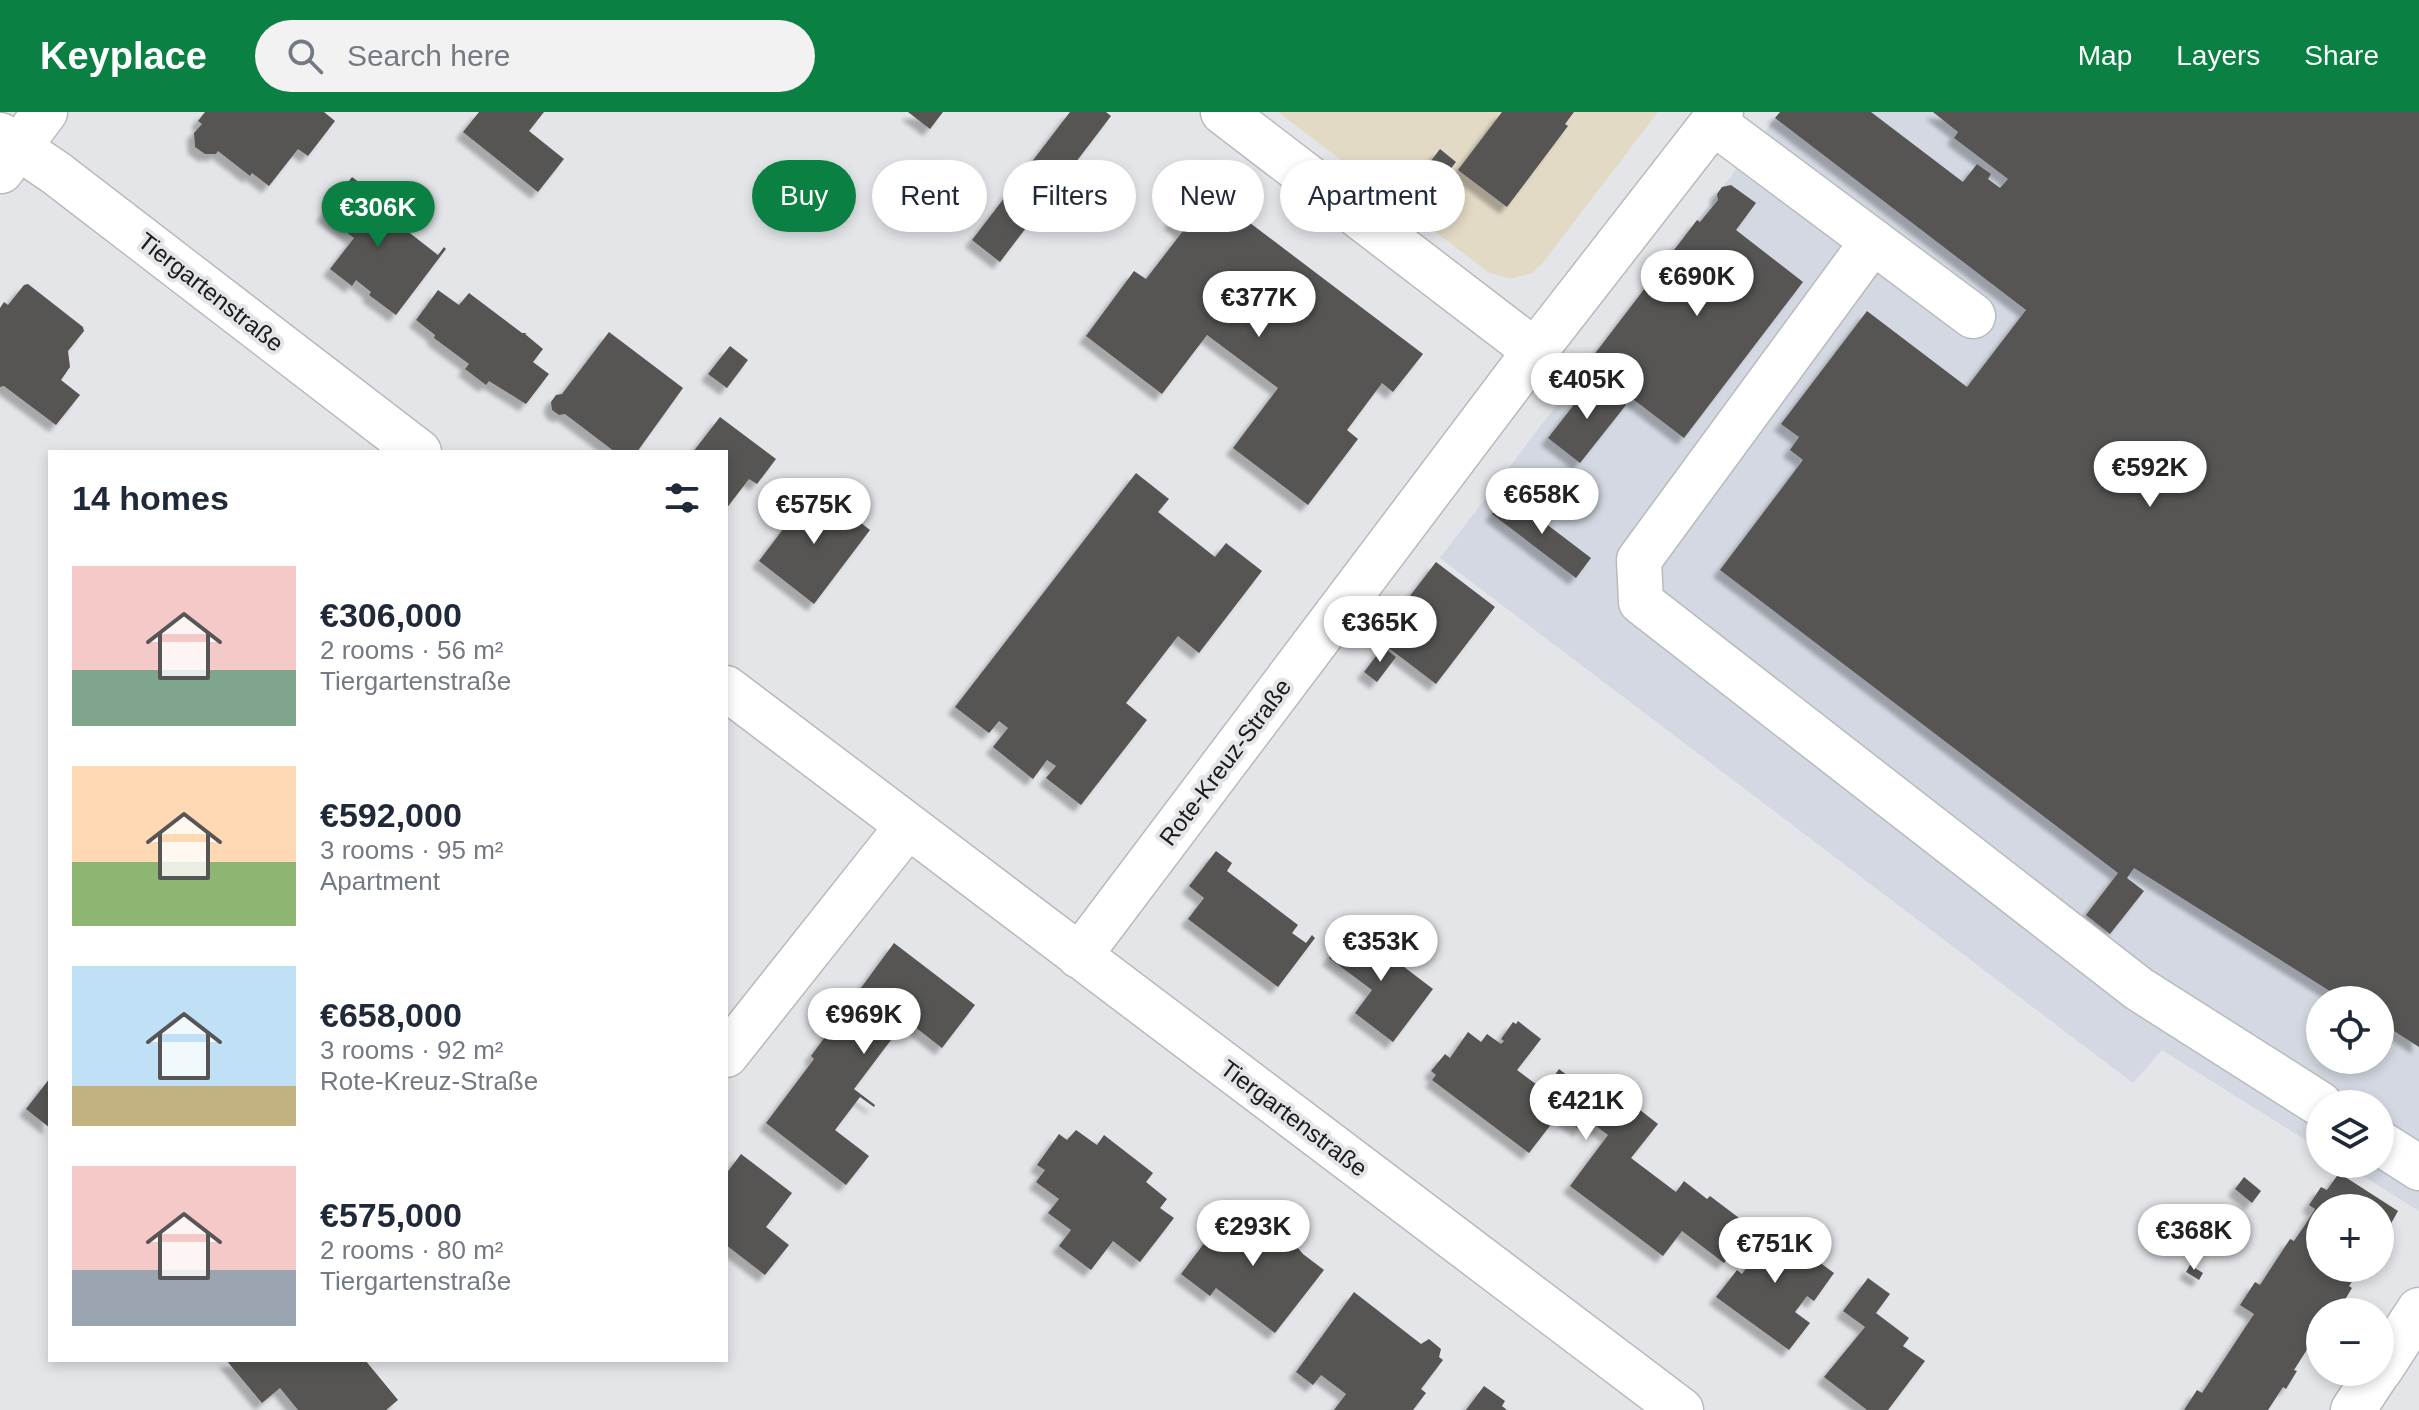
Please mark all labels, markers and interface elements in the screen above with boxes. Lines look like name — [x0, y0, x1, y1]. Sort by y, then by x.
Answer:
search box — [255, 20, 815, 92]
icon: search — [283, 34, 327, 78]
text: Keyplace — [40, 35, 207, 77]
text: Search here — [347, 39, 510, 72]
text: Map — [2078, 40, 2132, 71]
text: Layers — [2176, 40, 2260, 71]
text: Share — [2304, 40, 2379, 71]
chip: Buy — [752, 160, 856, 232]
chip: Rent — [872, 160, 987, 232]
chip: Filters — [1003, 160, 1136, 232]
chip: New — [1152, 160, 1264, 232]
chip: Apartment — [1280, 160, 1465, 232]
pin: €306K — [322, 181, 434, 249]
text: €306K — [340, 192, 416, 222]
street label: Tiergartenstraße — [133, 227, 289, 357]
pin: €690K — [1641, 250, 1753, 318]
text: €690K — [1659, 261, 1735, 291]
pin: €377K — [1203, 271, 1315, 339]
text: €377K — [1221, 282, 1297, 312]
pin: €405K — [1531, 353, 1643, 421]
text: €405K — [1549, 364, 1625, 394]
pin: €592K — [2094, 441, 2206, 509]
text: €592K — [2112, 452, 2188, 482]
pin: €658K — [1486, 468, 1598, 536]
icon: filters — [660, 476, 704, 520]
pin: €575K — [758, 478, 870, 546]
text: 14 homes — [72, 479, 229, 517]
text: €658K — [1504, 479, 1580, 509]
text: €575K — [776, 489, 852, 519]
text: €306,000 — [320, 596, 462, 634]
pin: €365K — [1324, 596, 1436, 664]
icon: home — [136, 598, 232, 694]
text: €365K — [1342, 607, 1418, 637]
text: 2 rooms · 56 m² — [320, 635, 504, 665]
text: Tiergartenstraße — [320, 666, 511, 696]
street label: Rote-Kreuz-Straße — [1154, 673, 1296, 851]
text: €592,000 — [320, 796, 462, 834]
icon: home — [136, 798, 232, 894]
text: 3 rooms · 95 m² — [320, 835, 504, 865]
text: Apartment — [320, 866, 440, 896]
pin: €353K — [1325, 915, 1437, 983]
text: €353K — [1343, 926, 1419, 956]
map controls — [2306, 986, 2394, 1386]
button: locate — [2306, 986, 2394, 1074]
pin: €969K — [808, 988, 920, 1056]
text: €658,000 — [320, 996, 462, 1034]
icon: home — [136, 998, 232, 1094]
text: €969K — [826, 999, 902, 1029]
text: 3 rooms · 92 m² — [320, 1035, 504, 1065]
street label: Tiergartenstraße — [1215, 1054, 1373, 1182]
text: Rote-Kreuz-Straße — [320, 1066, 538, 1096]
pin: €421K — [1530, 1074, 1642, 1142]
text: €421K — [1548, 1085, 1624, 1115]
button: layers — [2306, 1090, 2394, 1178]
button: + — [2306, 1194, 2394, 1282]
text: €575,000 — [320, 1196, 462, 1234]
icon: home — [136, 1198, 232, 1294]
pin: €293K — [1197, 1200, 1309, 1268]
pin: €368K — [2138, 1204, 2250, 1272]
text: €293K — [1215, 1211, 1291, 1241]
text: €368K — [2156, 1215, 2232, 1245]
pin: €751K — [1719, 1217, 1831, 1285]
text: €751K — [1737, 1228, 1813, 1258]
text: 2 rooms · 80 m² — [320, 1235, 504, 1265]
text: Tiergartenstraße — [320, 1266, 511, 1296]
button: − — [2306, 1298, 2394, 1386]

